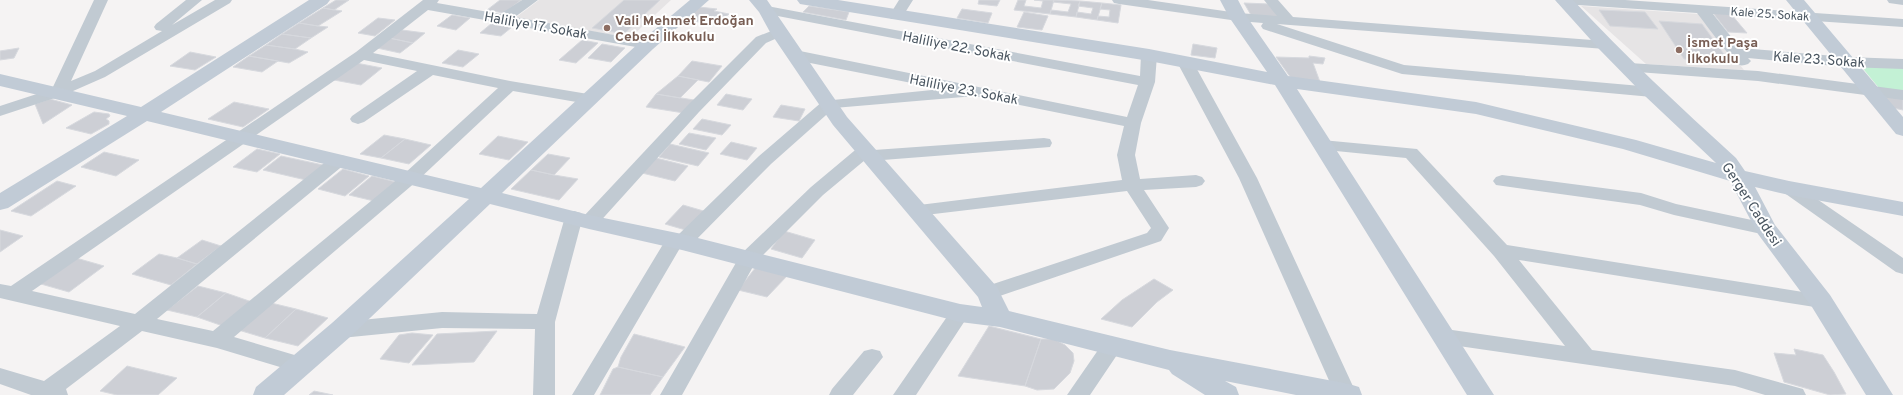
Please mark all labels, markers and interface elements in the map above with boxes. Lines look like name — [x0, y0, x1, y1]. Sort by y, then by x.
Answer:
street label: Kale 25. Sokak — [1730, 4, 1810, 26]
street label: Haliliye 17. Sokak — [483, 9, 589, 44]
place label: Vali Mehmet Erdoğan Cebeci İlkokulu — [615, 13, 754, 46]
marker: Vali Mehmet Erdoğan Cebeci İlkokulu — [602, 23, 612, 33]
street label: Haliliye 22. Sokak — [901, 29, 1013, 66]
place label: İsmet Paşa İlkokulu — [1687, 35, 1758, 68]
marker: İsmet Paşa İlkokulu — [1674, 45, 1684, 55]
street label: Kale 23. Sokak — [1772, 49, 1865, 72]
street label: Haliliye 23. Sokak — [908, 72, 1020, 109]
street label: Gerger Caddesi — [1717, 160, 1784, 250]

